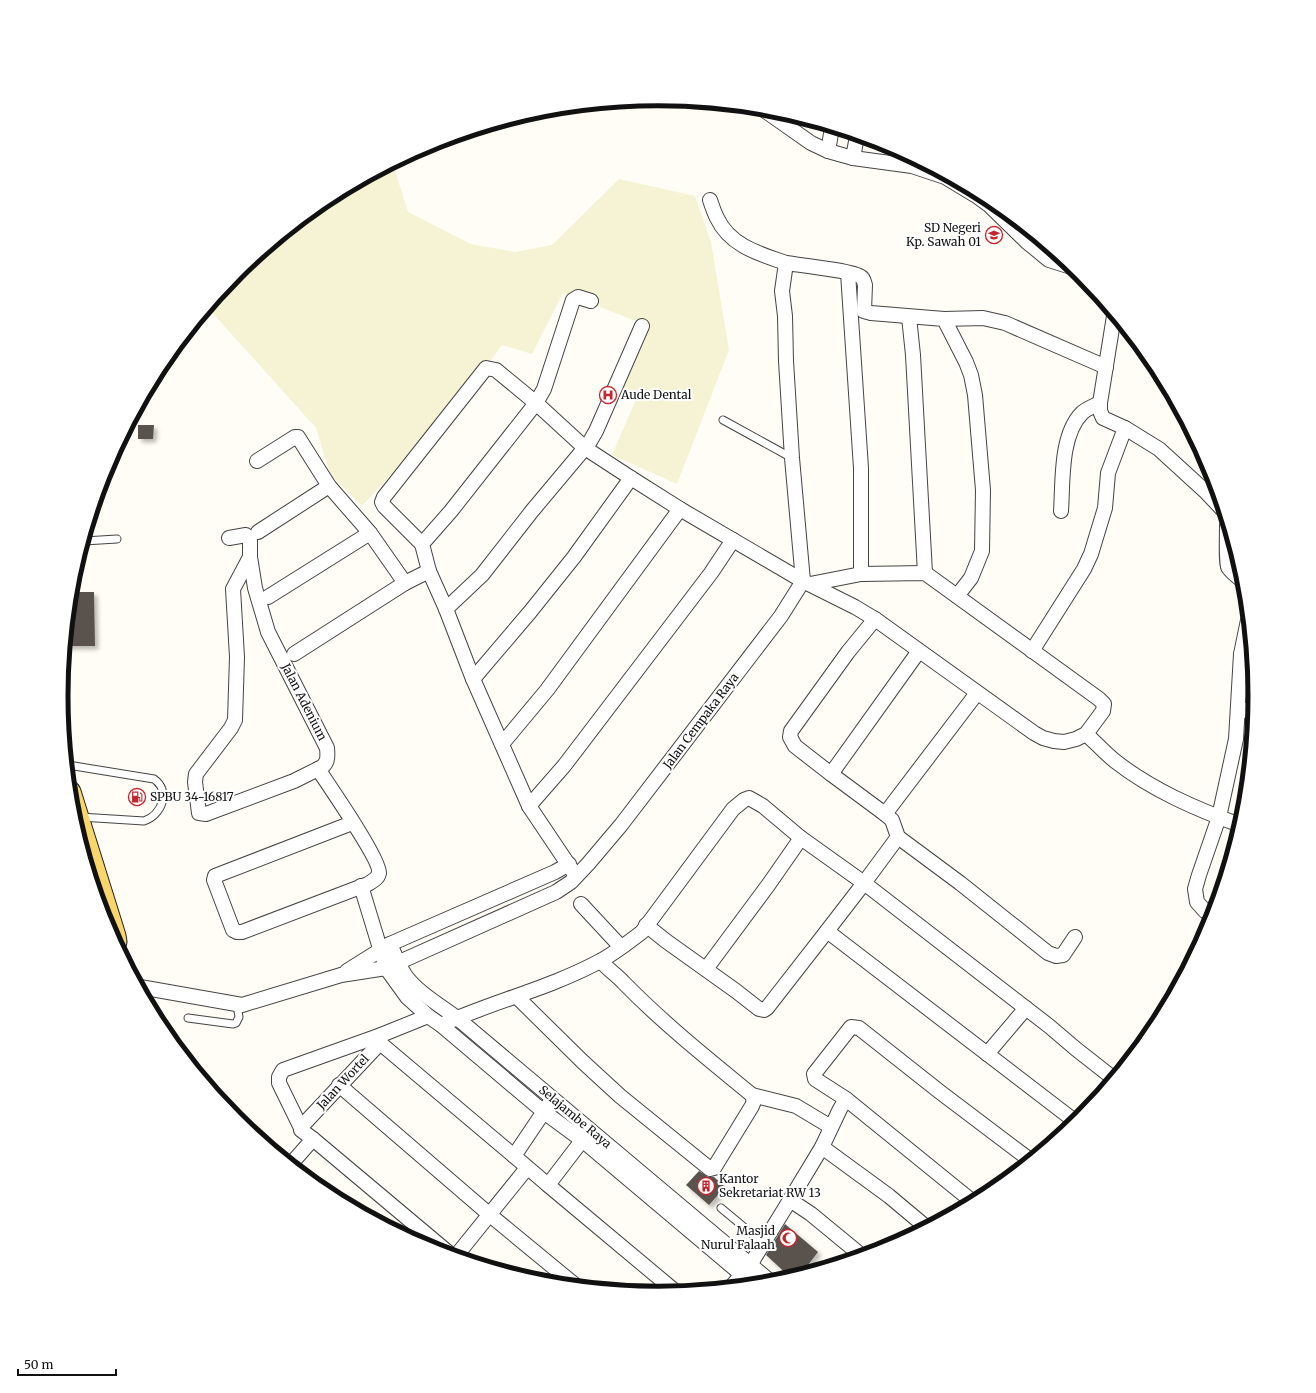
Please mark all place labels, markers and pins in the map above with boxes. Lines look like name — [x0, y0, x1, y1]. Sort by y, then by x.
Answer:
place label: SD Negeri Kp. Sawah 01 — [906, 220, 982, 249]
school or university icon: SD Negeri Kp. Sawah 01 — [984, 225, 1004, 245]
hospital icon: Aude Dental — [598, 385, 618, 405]
place label: Aude Dental — [620, 387, 692, 402]
fuel station icon: SPBU 34-16817 — [127, 787, 147, 807]
place label: SPBU 34-16817 — [150, 789, 234, 804]
place label: Kantor Sekretariat RW 13 — [719, 1171, 821, 1200]
building icon: Kantor Sekretariat RW 13 — [696, 1176, 716, 1196]
place label: Masjid Nurul Falaah — [701, 1223, 775, 1252]
mosque icon: Masjid Nurul Falaah — [778, 1228, 798, 1248]

